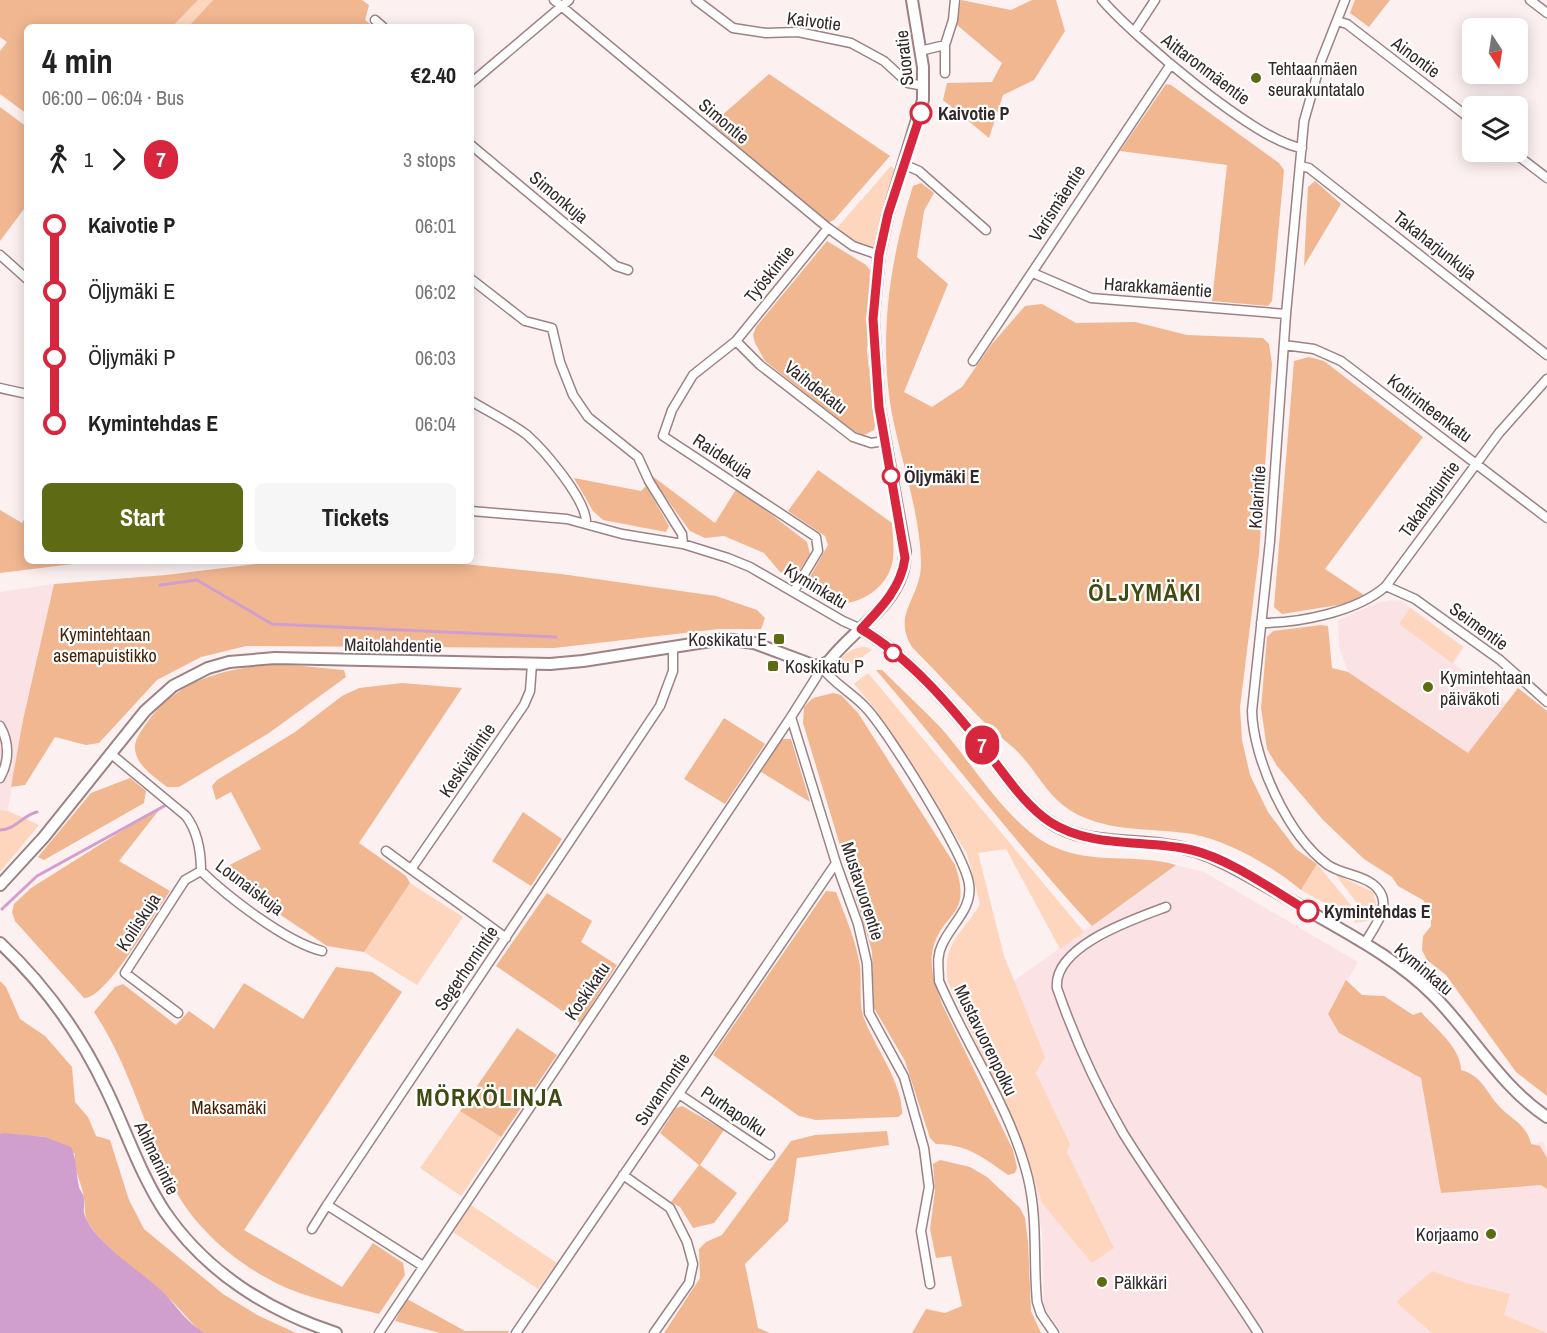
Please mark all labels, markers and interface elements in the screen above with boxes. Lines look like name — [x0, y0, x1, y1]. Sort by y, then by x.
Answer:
street label: Kaivotie — [786, 5, 842, 37]
north arrow — [1462, 18, 1528, 84]
map controls — [1462, 18, 1528, 162]
street label: Aittaronmäentie — [1156, 27, 1255, 111]
street label: Suoratie — [889, 29, 919, 87]
street label: Ainontie — [1386, 30, 1445, 84]
text: 4 min — [42, 39, 113, 83]
place label: Tehtaanmäen seurakuntatalo — [1268, 56, 1365, 102]
text: €2.40 — [411, 60, 456, 90]
marker: Tehtaanmäen seurakuntatalo — [1249, 71, 1263, 85]
text: 06:00 – 06:04 · Bus — [42, 84, 184, 111]
street label: Simontie — [693, 92, 755, 150]
button: layers — [1462, 96, 1528, 162]
place label: Kaivotie P — [938, 101, 1010, 126]
marker: Kaivotie P — [910, 102, 932, 124]
icon: walk — [42, 143, 75, 176]
icon: forward — [102, 143, 135, 176]
text: 7 — [156, 145, 166, 174]
text: 1 — [84, 146, 93, 173]
text: 3 stops — [403, 146, 456, 173]
street label: Varismäentie — [1023, 160, 1091, 246]
street label: Simonkuja — [524, 165, 594, 229]
street label: Takaharjunkuja — [1388, 205, 1482, 285]
text: Kaivotie P — [88, 210, 175, 240]
text: 06:01 — [415, 212, 456, 239]
street label: Työskintie — [738, 240, 800, 308]
street label: Harakkamäentie — [1103, 271, 1213, 303]
text: Öljymäki E — [88, 276, 175, 306]
text: 06:02 — [415, 278, 456, 305]
text: Öljymäki P — [88, 342, 175, 372]
text: 06:03 — [415, 344, 456, 371]
street label: Vaihdekatu — [779, 354, 853, 420]
street label: Kotirinteenkatu — [1382, 368, 1478, 448]
text: Kymintehdas E — [88, 408, 218, 438]
text: 06:04 — [415, 410, 456, 437]
street label: Raidekuja — [688, 427, 758, 485]
street label: Takaharjuntie — [1393, 456, 1465, 542]
place label: Öljymäki E — [904, 464, 980, 489]
street label: Kolarintie — [1242, 465, 1272, 529]
marker: Öljymäki E — [882, 467, 900, 485]
button: Start — [42, 483, 243, 552]
button: Tickets — [255, 483, 456, 552]
street label: Kyminkatu — [780, 557, 852, 615]
district label: ÖLJYMÄKI — [1088, 576, 1202, 608]
street label: Seimentie — [1444, 596, 1514, 656]
park label: Kymintehtaan asemapuistikko — [53, 622, 157, 668]
place label: Koskikatu E — [688, 627, 767, 652]
street label: Maitolahdentie — [344, 632, 442, 658]
marker: Koskikatu E — [772, 632, 786, 646]
unlabelled marker — [884, 644, 902, 662]
place label: Koskikatu P — [785, 654, 864, 679]
marker: Koskikatu P — [766, 659, 780, 673]
place label: Kymintehtaan päiväkoti — [1440, 665, 1531, 711]
marker: Kymintehtaan päiväkoti — [1421, 680, 1435, 694]
street label: Keskivälintie — [433, 718, 501, 802]
line badge: 7 — [962, 726, 1002, 764]
text: 7 — [977, 731, 987, 760]
street label: Mustavuorentie — [835, 839, 891, 943]
street label: Lounaiskuja — [211, 853, 289, 921]
street label: Koiliskuja — [110, 888, 166, 956]
place label: Kymintehdas E — [1324, 899, 1431, 924]
marker: Kymintehdas E — [1297, 900, 1319, 922]
street label: Segerhornintie — [428, 921, 504, 1015]
street label: Kyminkatu — [1389, 937, 1459, 1001]
street label: Koskikatu — [559, 957, 615, 1025]
street label: Mustavuorenpolku — [948, 980, 1024, 1100]
street label: Suvannontie — [628, 1048, 696, 1130]
street label: Purhapolku — [696, 1080, 772, 1142]
district label: MÖRKÖLINJA — [416, 1081, 564, 1113]
park label: Maksamäki — [191, 1095, 267, 1120]
street label: Ahlmanintie — [128, 1116, 186, 1199]
place label: Korjaamo — [1416, 1222, 1479, 1247]
marker: Korjaamo — [1484, 1227, 1498, 1241]
place label: Pälkkäri — [1114, 1270, 1167, 1295]
marker: Pälkkäri — [1095, 1275, 1109, 1289]

